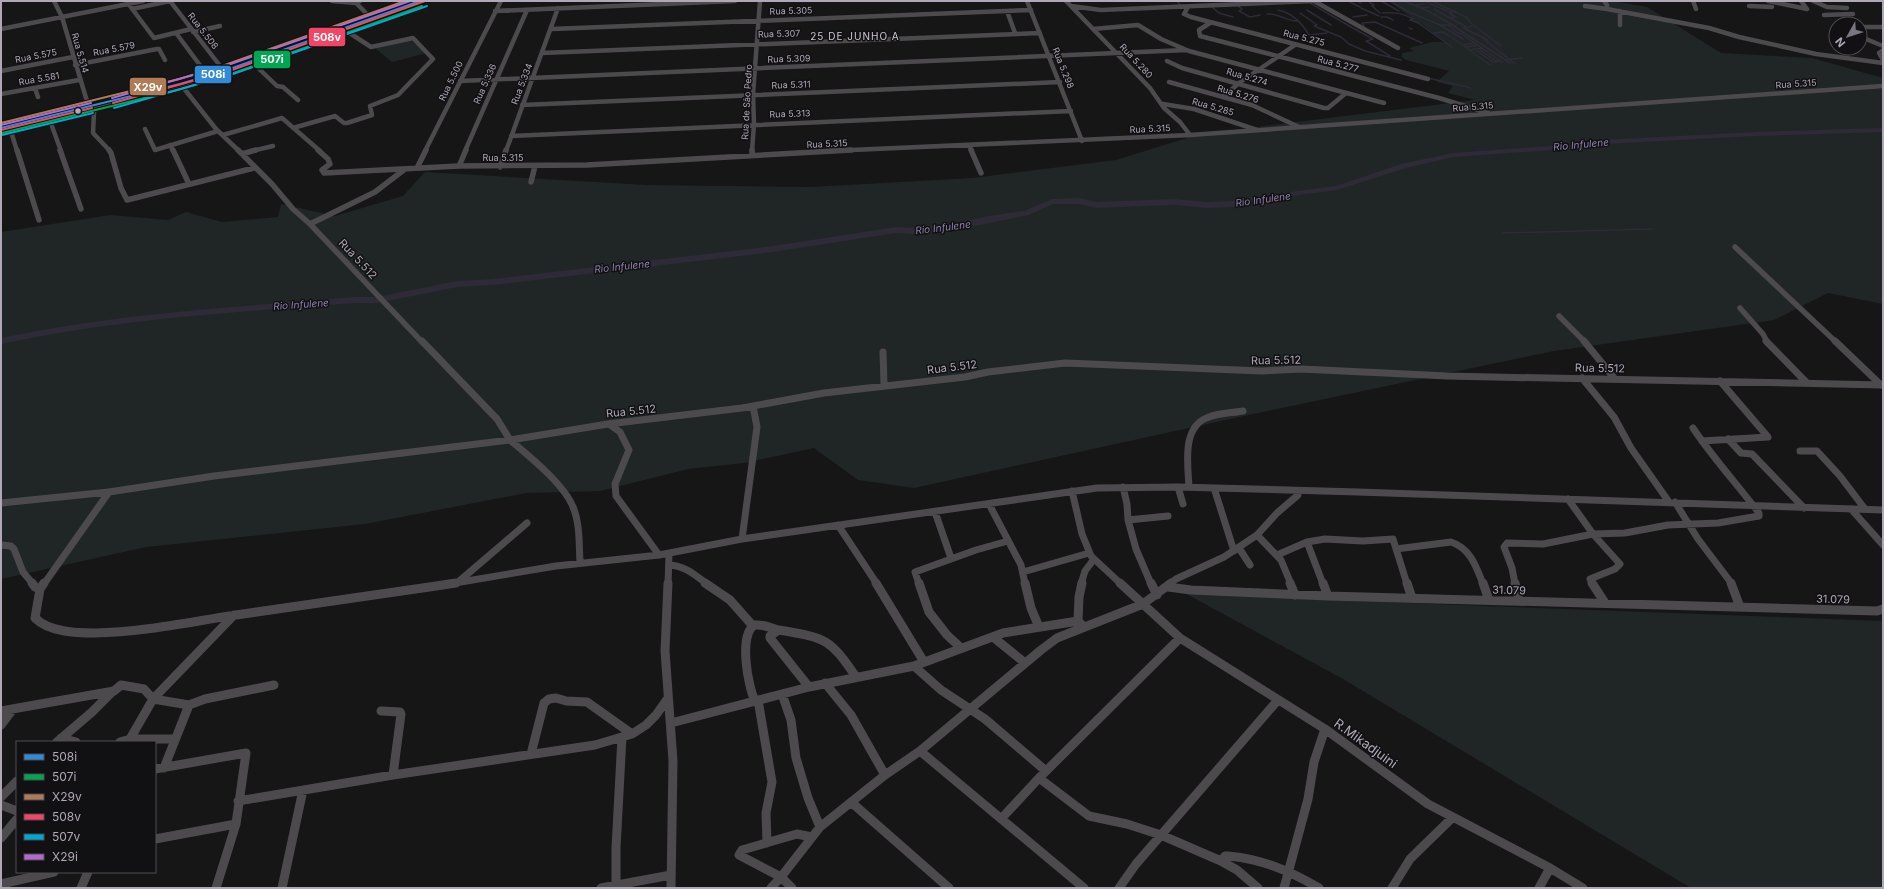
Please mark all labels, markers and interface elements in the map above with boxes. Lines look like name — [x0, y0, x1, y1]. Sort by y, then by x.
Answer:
street label: Rua 5.305 — [769, 4, 813, 17]
street label: Rua 5.508 — [186, 10, 221, 51]
north arrow — [1828, 16, 1868, 56]
line badge: 508v — [308, 27, 346, 47]
street label: Rua 5.307 — [758, 27, 800, 40]
street label: Rua 5.275 — [1282, 27, 1326, 48]
text: 508v — [313, 30, 341, 44]
district label: 25 DE JUNHO A — [810, 30, 900, 42]
street label: Rua 5.514 — [69, 31, 92, 74]
text: N — [1832, 35, 1848, 50]
street label: Rua 5.579 — [92, 39, 136, 58]
street label: Rua 5.280 — [1118, 41, 1155, 80]
street label: Rua 5.575 — [14, 46, 58, 65]
street label: Rua 5.298 — [1050, 46, 1077, 90]
line badge: 507i — [253, 50, 291, 69]
text: 507i — [260, 52, 284, 66]
street label: Rua 5.309 — [767, 52, 811, 65]
street label: Rua 5.277 — [1316, 53, 1360, 74]
street label: Rua 5.500 — [436, 59, 465, 103]
street label: Rua 5.336 — [471, 62, 498, 106]
street label: Rua 5.334 — [509, 62, 534, 106]
street label: Rua de São Pedro — [739, 64, 754, 140]
line badge: 508i — [194, 65, 232, 84]
street label: Rua 5.274 — [1225, 65, 1269, 88]
text: 508i — [201, 67, 225, 81]
street label: Rua 5.581 — [18, 70, 60, 87]
line badge: X29v — [129, 77, 167, 96]
street label: Rua 5.315 — [1775, 77, 1817, 90]
street label: Rua 5.311 — [771, 78, 811, 91]
text: X29v — [134, 80, 163, 94]
street label: Rua 5.276 — [1216, 82, 1260, 105]
street label: Rua 5.285 — [1191, 95, 1235, 118]
street label: Rua 5.315 — [1452, 99, 1494, 114]
unlabelled marker — [73, 106, 83, 116]
street label: Rua 5.313 — [769, 107, 811, 120]
street label: Rua 5.315 — [1129, 122, 1171, 135]
water label: Rio Infulene — [1553, 136, 1610, 152]
street label: Rua 5.315 — [806, 137, 848, 150]
street label: Rua 5.315 — [483, 152, 523, 163]
water label: Rio Infulene — [1235, 189, 1292, 209]
water label: Rio Infulene — [915, 218, 972, 236]
street label: Rua 5.512 — [336, 236, 380, 282]
water label: Rio Infulene — [594, 257, 651, 275]
water label: Rio Infulene — [273, 296, 329, 312]
street label: Rua 5.512 — [1251, 353, 1301, 367]
street label: Rua 5.512 — [926, 357, 978, 377]
street label: Rua 5.512 — [1575, 361, 1625, 375]
street label: Rua 5.512 — [605, 401, 657, 421]
street label: 31.079 — [1492, 582, 1526, 598]
street label: 31.079 — [1816, 591, 1850, 607]
street label: R.Mikadjuini — [1331, 715, 1401, 771]
legend — [16, 741, 156, 873]
text: 508i — [52, 749, 77, 764]
text: 507i — [52, 769, 76, 784]
text: X29v — [52, 789, 82, 804]
text: 508v — [52, 809, 81, 824]
text: 507v — [52, 829, 80, 844]
text: X29i — [52, 849, 78, 864]

